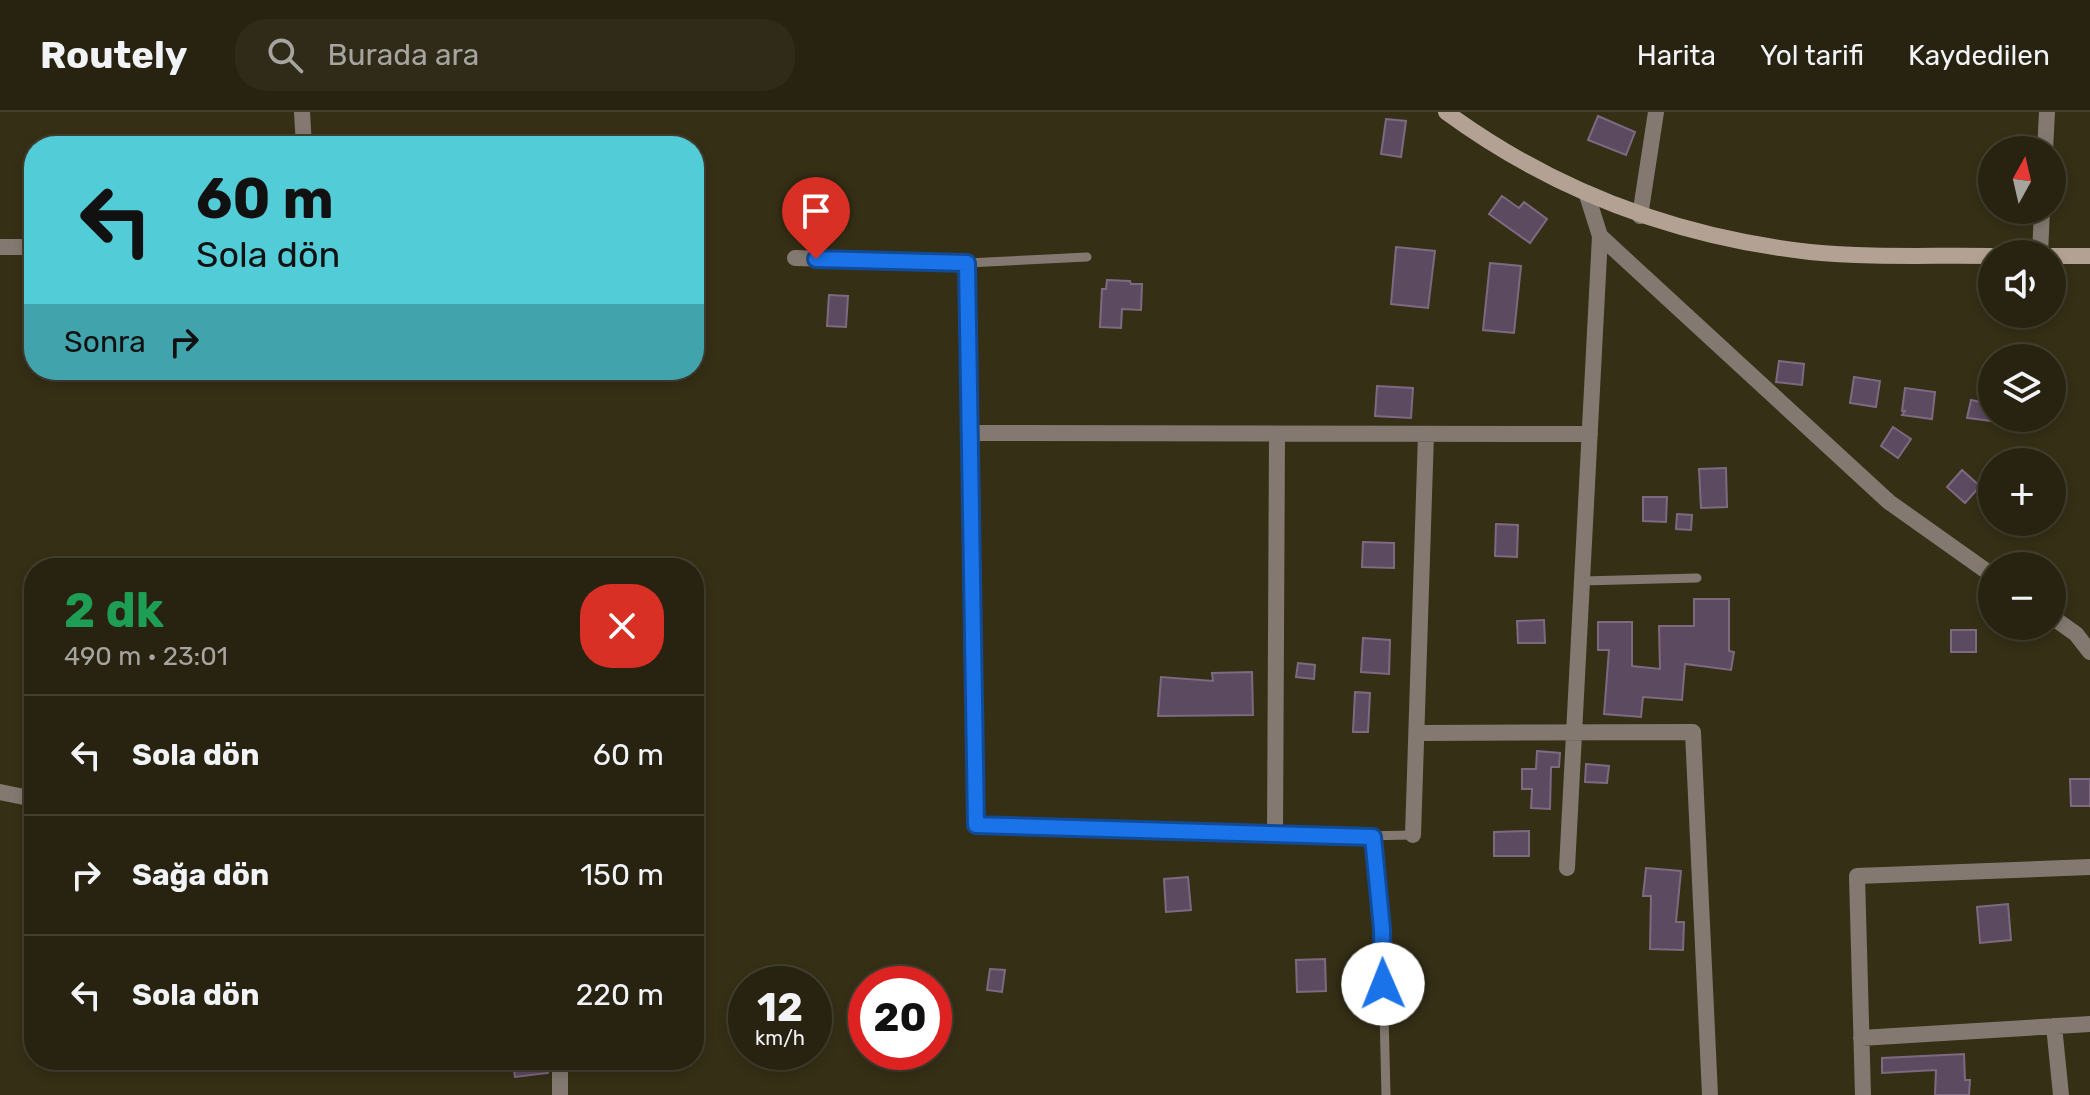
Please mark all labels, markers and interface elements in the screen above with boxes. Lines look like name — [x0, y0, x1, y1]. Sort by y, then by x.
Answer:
search box — [235, 19, 795, 91]
text: Routely — [40, 32, 187, 78]
icon: search — [263, 33, 307, 77]
text: Burada ara — [327, 37, 479, 73]
text: Harita — [1637, 39, 1716, 72]
text: Yol tarifi — [1760, 39, 1864, 72]
text: Kaydedilen — [1908, 39, 2050, 72]
north arrow — [1978, 136, 2066, 224]
map controls — [1978, 136, 2066, 640]
text: 60 m — [196, 166, 334, 232]
icon: left — [64, 168, 168, 272]
pin — [782, 177, 850, 259]
icon: arrive — [794, 189, 838, 233]
text: Sola dön — [196, 233, 340, 276]
button: sound — [1978, 240, 2066, 328]
icon: right — [162, 320, 206, 364]
text: Sonra — [64, 324, 146, 360]
button: layers — [1978, 344, 2066, 432]
button: + — [1978, 448, 2066, 536]
button: − — [1978, 552, 2066, 640]
text: 2 dk — [64, 582, 164, 639]
button: close — [580, 584, 664, 668]
text: 490 m · 23:01 — [64, 641, 228, 672]
icon: left — [64, 733, 108, 777]
text: Sola dön — [132, 737, 259, 773]
text: 60 m — [593, 737, 664, 773]
icon: right — [64, 853, 108, 897]
text: Sağa dön — [132, 857, 269, 893]
text: 150 m — [580, 857, 664, 893]
position arrow — [1341, 942, 1425, 1026]
speed limit sign: 20 — [848, 966, 952, 1070]
icon: left — [64, 973, 108, 1017]
text: Sola dön — [132, 977, 259, 1013]
text: 220 m — [576, 977, 664, 1013]
text: 12 — [757, 984, 803, 1031]
text: km/h — [755, 1026, 805, 1050]

